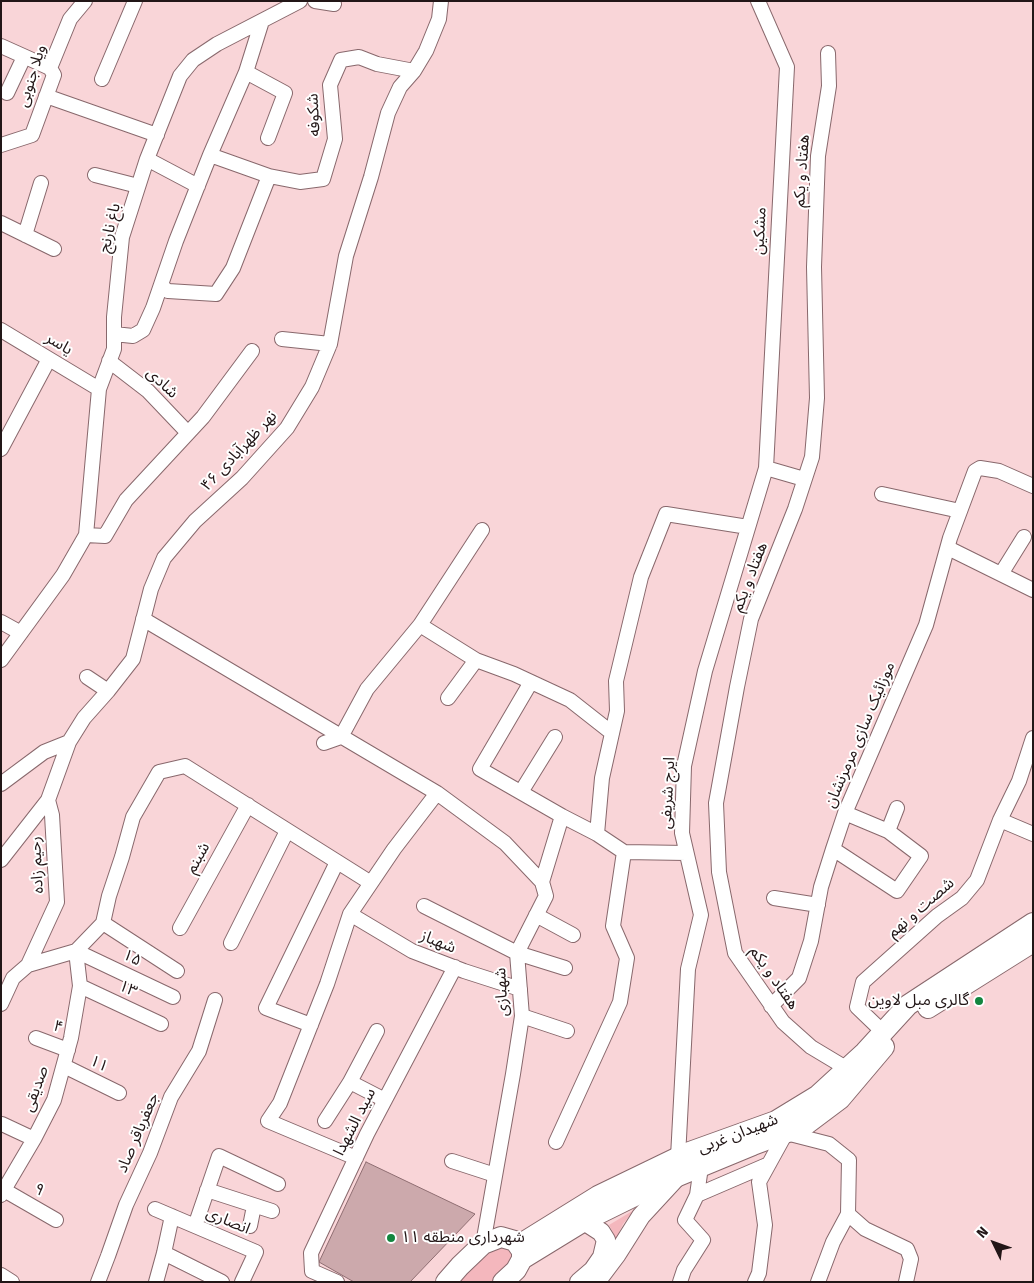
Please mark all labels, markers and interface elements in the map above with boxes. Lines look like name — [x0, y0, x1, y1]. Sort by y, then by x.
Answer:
street label: ویلا جنوبی — [13, 42, 51, 110]
street label: شکوفه — [303, 93, 325, 137]
street label: هفتاد و یکم — [790, 134, 814, 208]
street label: باغ نارنج — [95, 201, 125, 255]
street label: مشکین — [749, 207, 771, 255]
street label: یاسر — [42, 328, 76, 360]
street label: شادی — [142, 363, 182, 403]
street label: نهر ظهرآبادی ۴۶ — [197, 407, 281, 495]
street label: هفتاد و یکم — [728, 540, 772, 614]
street label: موزائیک سازی مرمرنشان — [821, 659, 899, 811]
street label: ایرج شریفی — [657, 756, 679, 830]
street label: رحیم زاده — [26, 836, 48, 894]
street label: شبنم — [182, 839, 214, 877]
street label: شصت و نهم — [884, 874, 958, 942]
street label: شهباز — [417, 926, 459, 958]
street label: هفتاد و یکم — [745, 943, 803, 1013]
street label: ۱۵ — [120, 945, 144, 971]
street label: شهبازی — [491, 967, 513, 1017]
street label: ۱۳ — [116, 976, 140, 1002]
place label: گالری مبل لاوین — [868, 991, 969, 1011]
marker: گالری مبل لاوین — [973, 995, 985, 1007]
street label: ۴ — [50, 1016, 66, 1038]
street label: ۱۱ — [87, 1051, 111, 1077]
street label: صدیقی — [19, 1063, 53, 1115]
street label: سید الشهدا — [330, 1085, 380, 1159]
street label: جعفرباقر صاد — [113, 1090, 163, 1176]
street label: شهیدان غربی — [695, 1110, 781, 1158]
street label: ۹ — [30, 1179, 48, 1201]
street label: انصاری — [203, 1203, 253, 1239]
north arrow — [969, 1218, 1019, 1268]
text: N — [973, 1223, 992, 1242]
place label: شهرداری منطقه ۱۱ — [401, 1228, 525, 1248]
marker: شهرداری منطقه ۱۱ — [385, 1232, 397, 1244]

